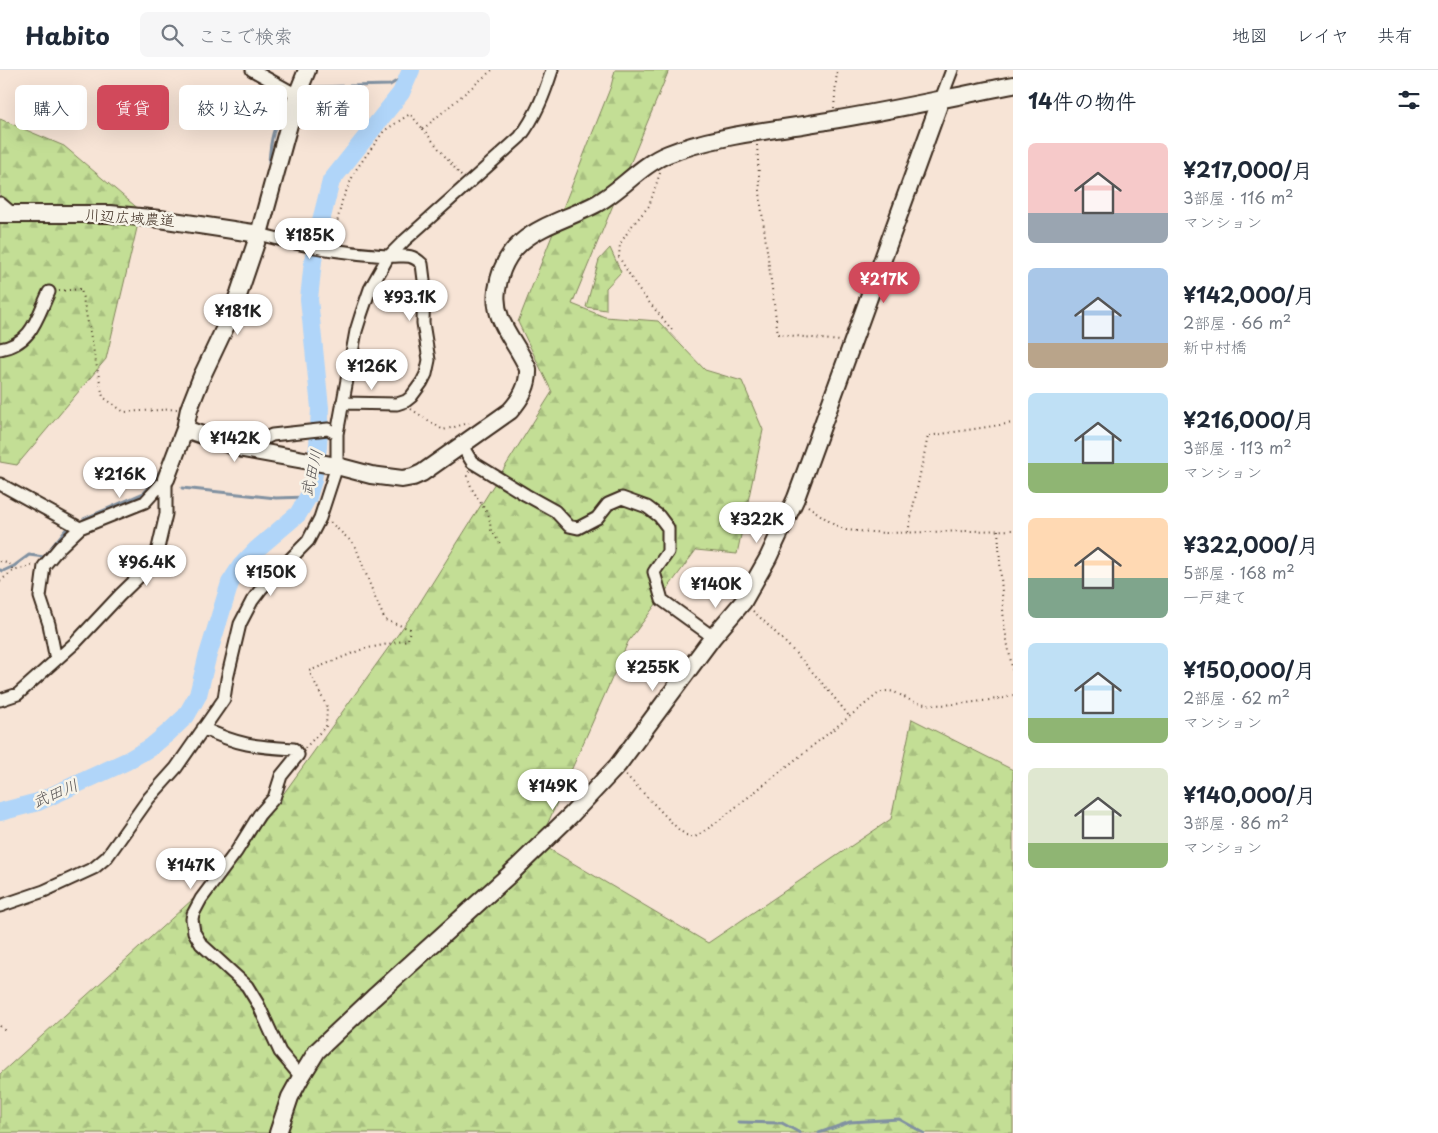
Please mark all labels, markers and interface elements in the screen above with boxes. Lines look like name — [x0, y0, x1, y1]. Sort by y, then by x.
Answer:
search box — [140, 12, 490, 57]
text: Habito — [25, 17, 110, 53]
icon: search — [158, 21, 186, 49]
text: ここで検索 — [198, 21, 293, 49]
text: 地図 — [1232, 21, 1268, 48]
text: レイヤ — [1296, 21, 1349, 48]
text: 共有 — [1377, 21, 1413, 48]
text: 14件の物件 — [1028, 84, 1136, 116]
chip: 購入 — [15, 85, 87, 130]
chip: 賃貸 — [97, 85, 169, 130]
chip: 絞り込み — [179, 85, 287, 130]
chip: 新着 — [297, 85, 369, 130]
icon: filters — [1395, 86, 1423, 114]
text: ¥217,000/月 — [1183, 153, 1313, 185]
icon: home — [1068, 163, 1128, 223]
text: 3部屋 · 116 m² — [1183, 185, 1294, 209]
street label: 川辺広域農道 — [84, 202, 176, 231]
text: マンション — [1183, 209, 1262, 233]
pin: ¥185K — [275, 218, 345, 260]
text: ¥185K — [286, 222, 334, 246]
pin: ¥217K — [849, 262, 919, 304]
text: ¥217K — [860, 266, 908, 290]
text: ¥142,000/月 — [1183, 278, 1315, 310]
pin: ¥93.1K — [369, 280, 451, 322]
text: ¥93.1K — [384, 284, 436, 308]
icon: home — [1068, 288, 1128, 348]
pin: ¥181K — [203, 294, 273, 336]
text: ¥181K — [215, 298, 261, 322]
text: 2部屋 · 66 m² — [1183, 310, 1291, 334]
text: 新中村橋 — [1183, 334, 1247, 358]
pin: ¥126K — [337, 348, 407, 391]
text: ¥126K — [347, 353, 397, 377]
text: ¥216,000/月 — [1183, 403, 1315, 435]
icon: home — [1068, 413, 1128, 473]
pin: ¥142K — [200, 420, 270, 463]
text: ¥142K — [210, 425, 260, 449]
text: 3部屋 · 113 m² — [1183, 435, 1292, 459]
water label: 武田川 — [293, 447, 327, 499]
pin: ¥216K — [85, 456, 155, 499]
text: マンション — [1183, 459, 1262, 483]
text: ¥216K — [94, 461, 146, 485]
pin: ¥322K — [722, 502, 792, 544]
text: ¥322K — [730, 506, 784, 530]
text: ¥322,000/月 — [1183, 528, 1318, 560]
icon: home — [1068, 538, 1128, 598]
pin: ¥96.4K — [106, 544, 188, 587]
text: ¥96.4K — [118, 549, 176, 573]
pin: ¥150K — [236, 554, 306, 597]
text: ¥150K — [246, 559, 296, 583]
text: 5部屋 · 168 m² — [1183, 560, 1295, 584]
pin: ¥140K — [681, 566, 751, 609]
text: ¥140K — [690, 571, 742, 595]
text: 一戸建て — [1183, 584, 1247, 608]
pin: ¥255K — [618, 650, 688, 692]
text: ¥150,000/月 — [1183, 653, 1315, 685]
text: ¥255K — [626, 654, 680, 678]
icon: home — [1068, 663, 1128, 723]
text: 2部屋 · 62 m² — [1183, 685, 1290, 709]
text: マンション — [1183, 709, 1262, 733]
pin: ¥149K — [518, 768, 588, 811]
water label: 武田川 — [28, 772, 81, 813]
text: ¥149K — [529, 773, 577, 797]
text: ¥140,000/月 — [1183, 778, 1316, 810]
icon: home — [1068, 788, 1128, 848]
text: 3部屋 · 86 m² — [1183, 810, 1289, 834]
text: マンション — [1183, 834, 1262, 858]
pin: ¥147K — [156, 848, 226, 890]
text: ¥147K — [167, 852, 215, 876]

